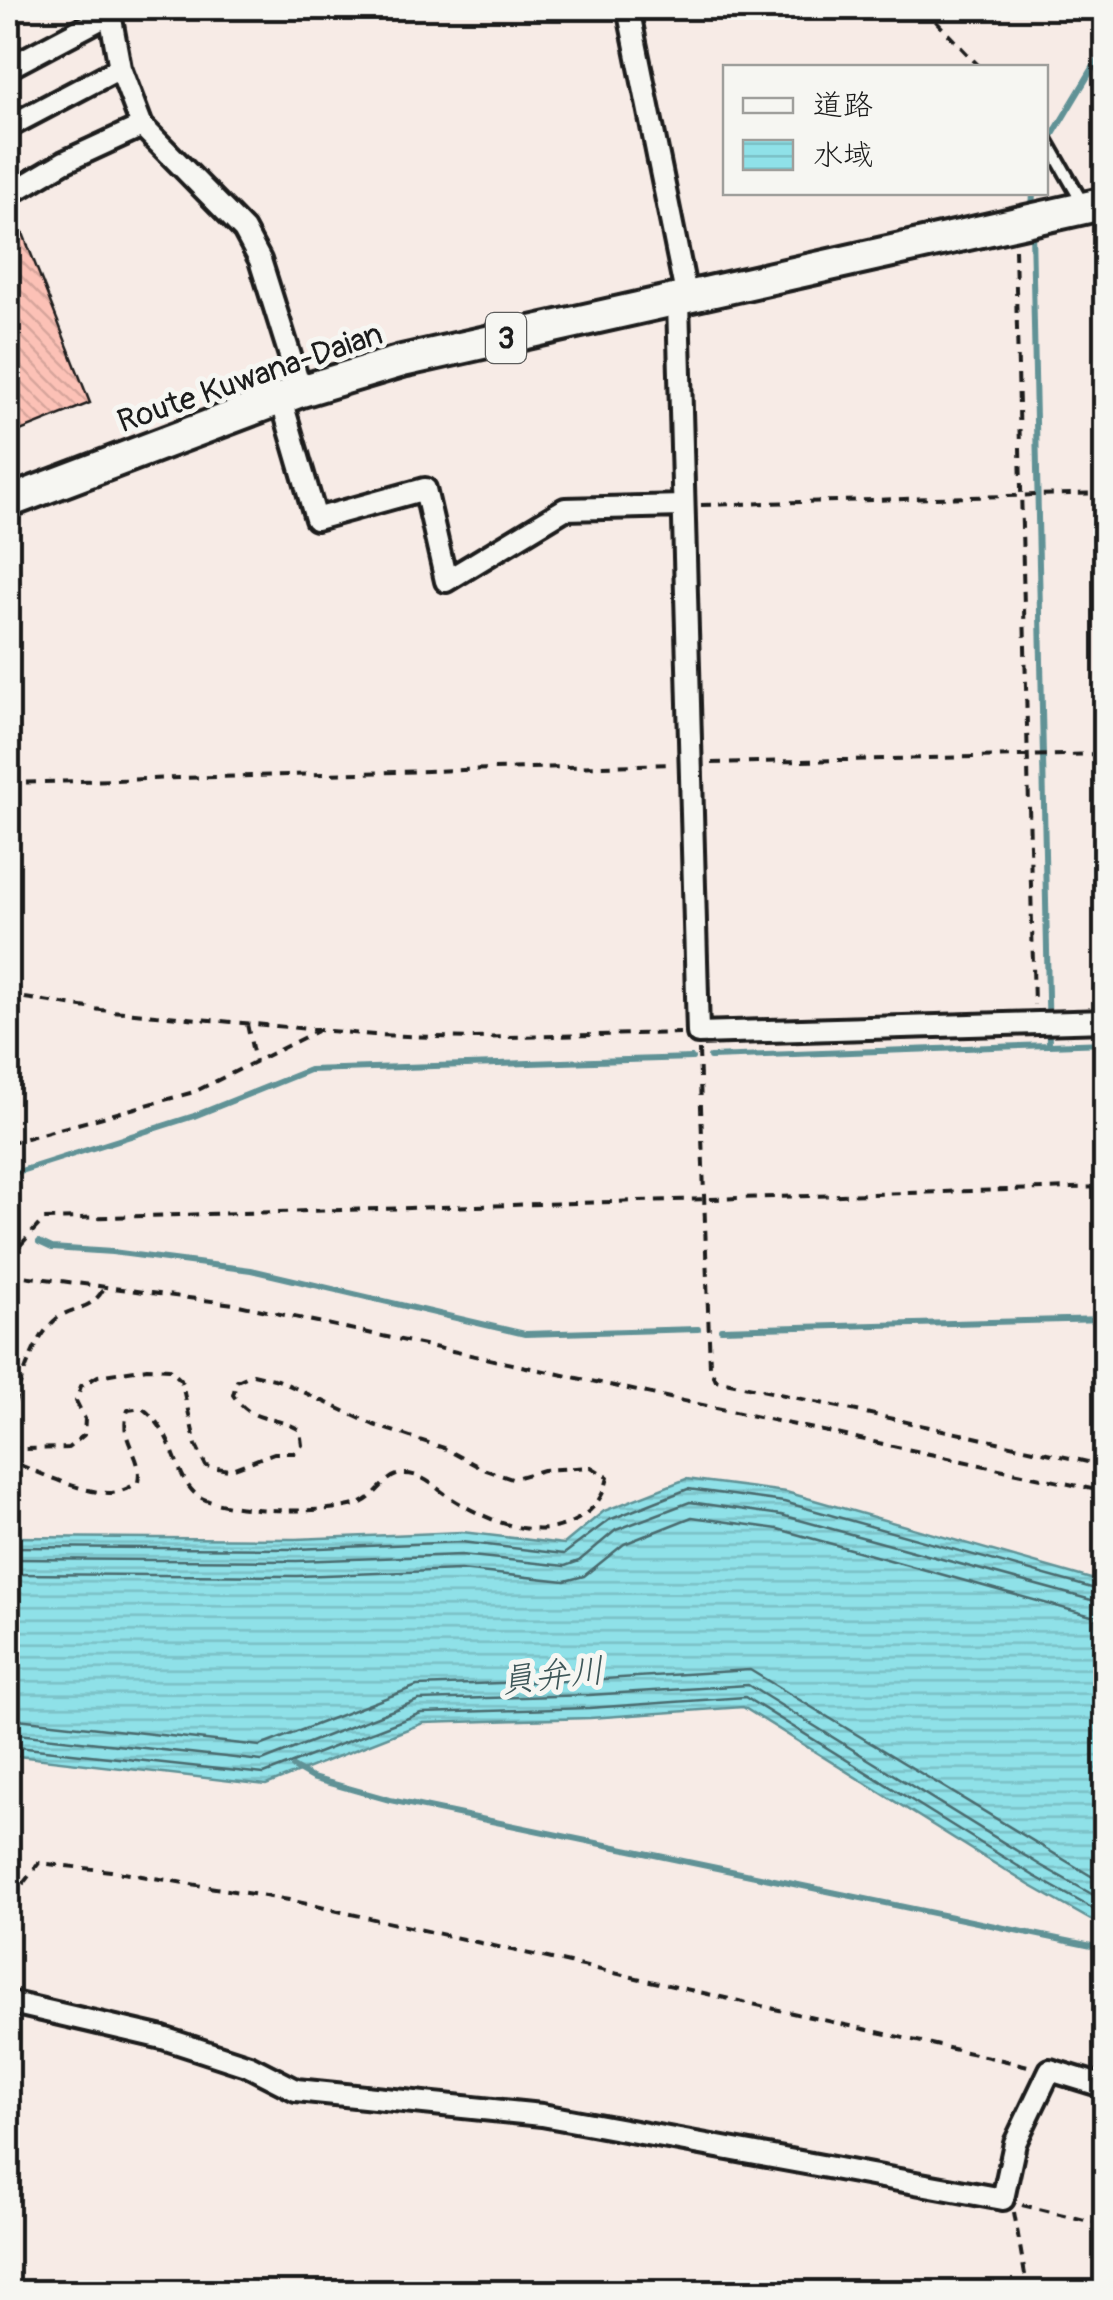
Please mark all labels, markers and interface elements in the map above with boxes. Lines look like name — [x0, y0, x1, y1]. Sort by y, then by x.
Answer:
legend — [723, 65, 1048, 195]
text: 道路 — [813, 87, 873, 124]
text: 水域 — [813, 137, 873, 174]
road number: 3 — [486, 313, 526, 363]
street label: Route Kuwana-Daian — [112, 314, 388, 442]
water label: 員弁川 — [497, 1649, 607, 1703]

